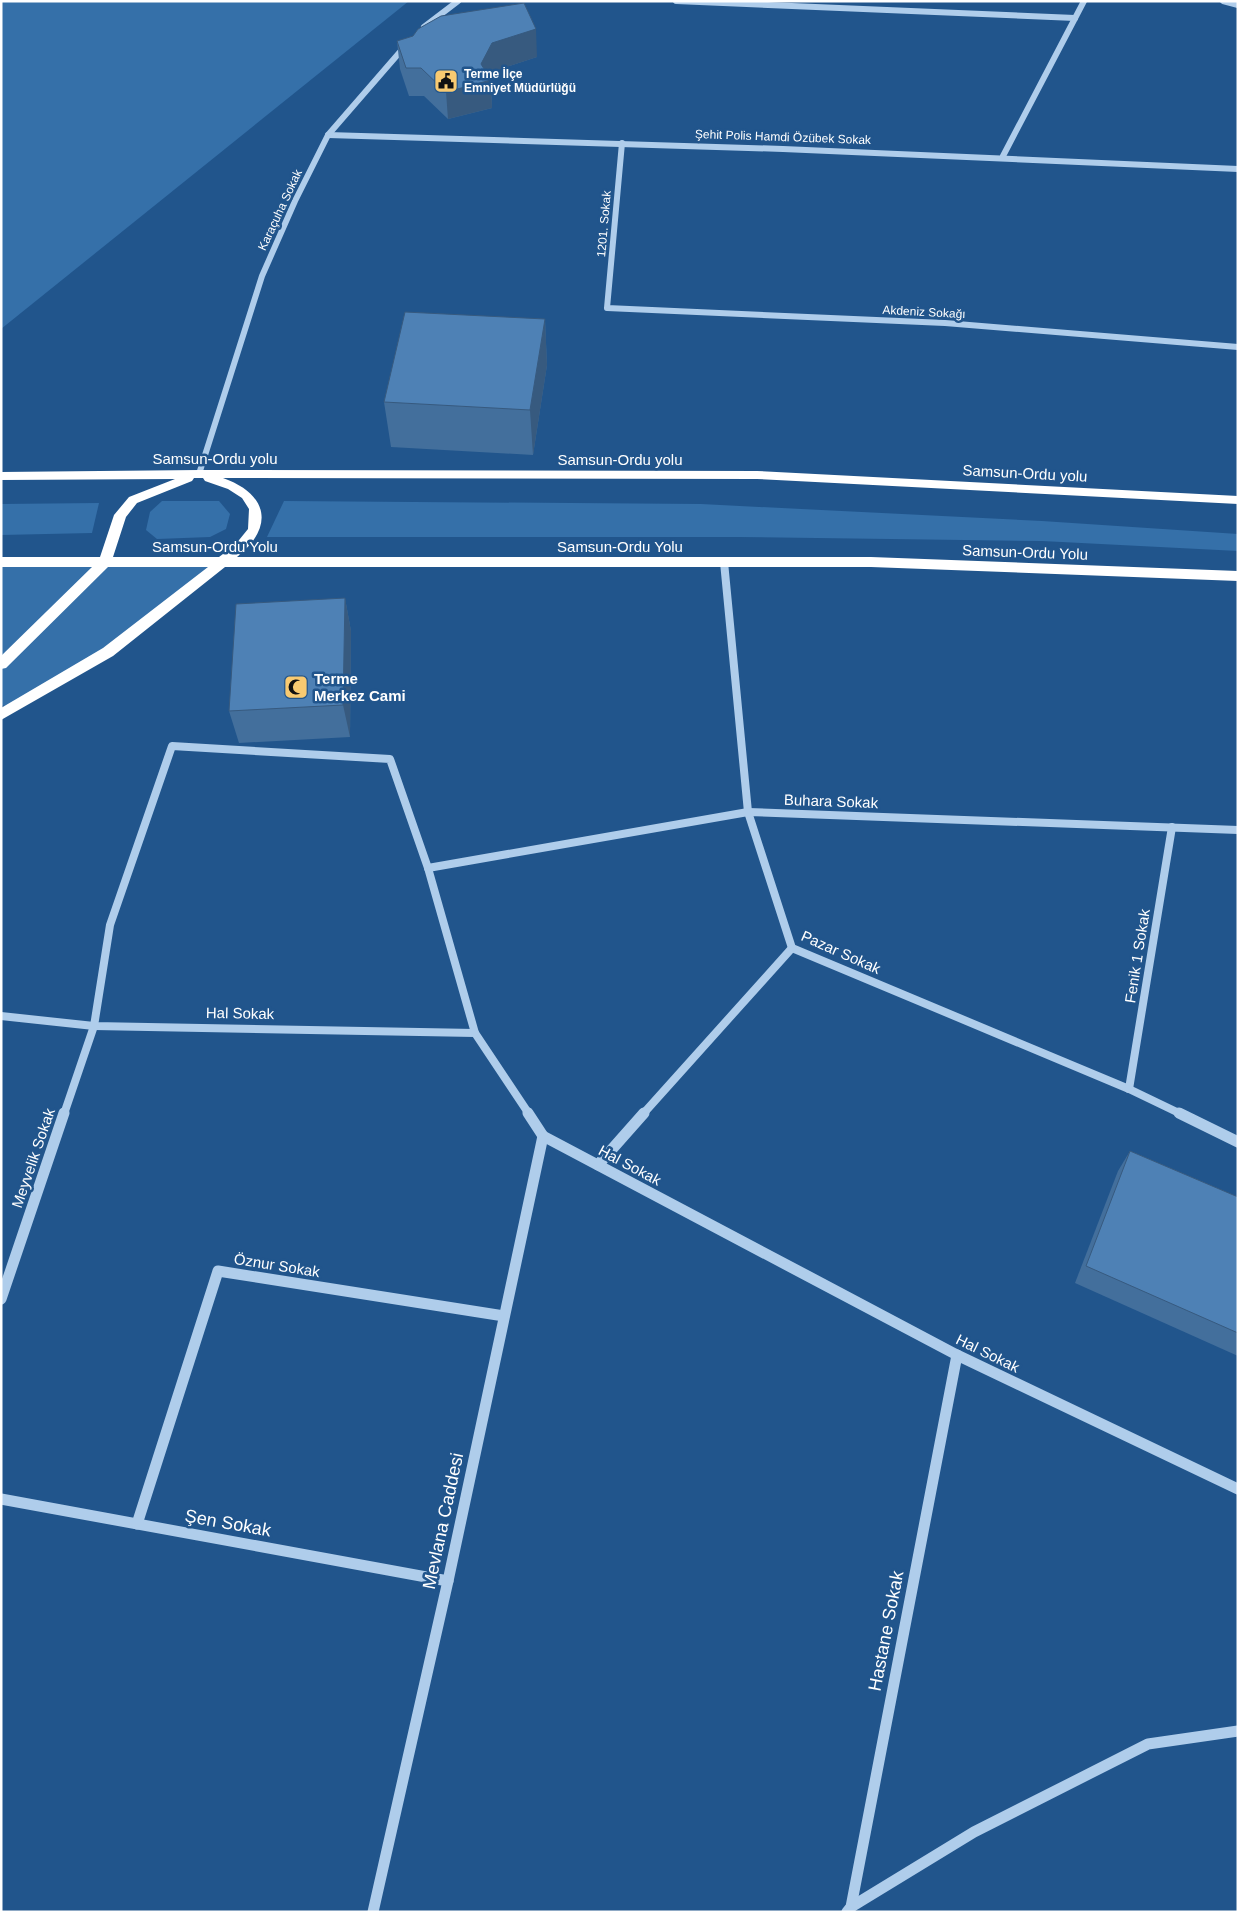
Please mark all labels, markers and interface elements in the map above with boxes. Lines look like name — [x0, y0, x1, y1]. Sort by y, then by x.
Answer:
place label: Terme İlçe Emniyet Müdürlüğü — [464, 66, 576, 95]
public building icon: Terme İlçe Emniyet Müdürlüğü — [433, 68, 459, 94]
street label: Şehit Polis Hamdi Özübek Sokak — [695, 127, 872, 147]
street label: Karaçuha Sokak — [255, 166, 305, 253]
street label: 1201. Sokak — [594, 189, 614, 258]
street label: Akdeniz Sokağı — [882, 303, 966, 321]
street label: Samsun-Ordu yolu — [152, 450, 278, 467]
street label: Samsun-Ordu yolu — [557, 451, 683, 468]
street label: Samsun-Ordu yolu — [962, 461, 1088, 485]
street label: Samsun-Ordu Yolu — [152, 538, 278, 555]
street label: Samsun-Ordu Yolu — [557, 538, 683, 555]
street label: Samsun-Ordu Yolu — [962, 541, 1088, 563]
place label: Terme Merkez Cami — [314, 670, 406, 704]
mosque icon: Terme Merkez Cami — [283, 674, 309, 700]
street label: Buhara Sokak — [784, 791, 879, 811]
street label: Fenik 1 Sokak — [1121, 907, 1153, 1004]
street label: Pazar Sokak — [799, 927, 884, 977]
street label: Hal Sokak — [206, 1004, 275, 1022]
street label: Meyvelik Sokak — [8, 1105, 58, 1210]
street label: Hal Sokak — [596, 1141, 665, 1189]
street label: Öznur Sokak — [233, 1250, 322, 1280]
street label: Hal Sokak — [954, 1330, 1023, 1376]
street label: Mevlana Caddesi — [419, 1451, 467, 1591]
street label: Şen Sokak — [183, 1506, 274, 1541]
street label: Hastane Sokak — [865, 1568, 908, 1693]

